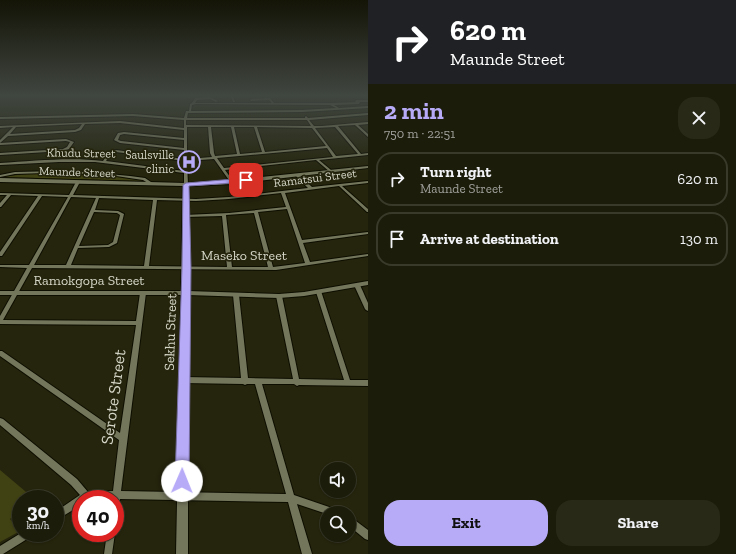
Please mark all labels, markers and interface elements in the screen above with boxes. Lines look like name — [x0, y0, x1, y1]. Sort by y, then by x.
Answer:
text: 620 m — [450, 14, 526, 47]
icon: right — [384, 16, 436, 68]
text: Maunde Street — [450, 48, 565, 70]
text: 2 min — [384, 96, 444, 125]
button: close — [678, 97, 720, 139]
text: 750 m · 22:51 — [384, 126, 455, 141]
street label: Khudu Street — [46, 145, 116, 161]
place label: Saulsville clinic — [125, 148, 174, 176]
hospital icon: Saulsville clinic — [176, 149, 202, 175]
pin — [229, 163, 263, 197]
text: Turn right — [420, 163, 491, 181]
street label: Maunde Street — [39, 164, 116, 180]
street label: Ramatsui Street — [273, 166, 358, 190]
icon: right — [386, 168, 408, 190]
icon: arrive — [235, 169, 257, 191]
text: 620 m — [677, 170, 718, 188]
text: Maunde Street — [420, 181, 503, 196]
icon: arrive — [386, 228, 408, 250]
text: Arrive at destination — [420, 230, 559, 248]
text: 130 m — [680, 230, 718, 248]
street label: Maseko Street — [201, 247, 288, 264]
street label: Ramokgopa Street — [33, 272, 145, 289]
street label: Sekhu Street — [161, 292, 180, 371]
street label: Serote Street — [96, 347, 130, 446]
position arrow — [161, 460, 203, 502]
map controls — [320, 462, 356, 542]
button: sound — [320, 462, 356, 498]
speed limit sign: 40 — [72, 490, 124, 542]
text: 30 — [27, 499, 49, 523]
button: Exit — [384, 500, 548, 546]
button: Share — [556, 500, 720, 546]
button: search — [320, 506, 356, 542]
text: km/h — [27, 520, 49, 532]

